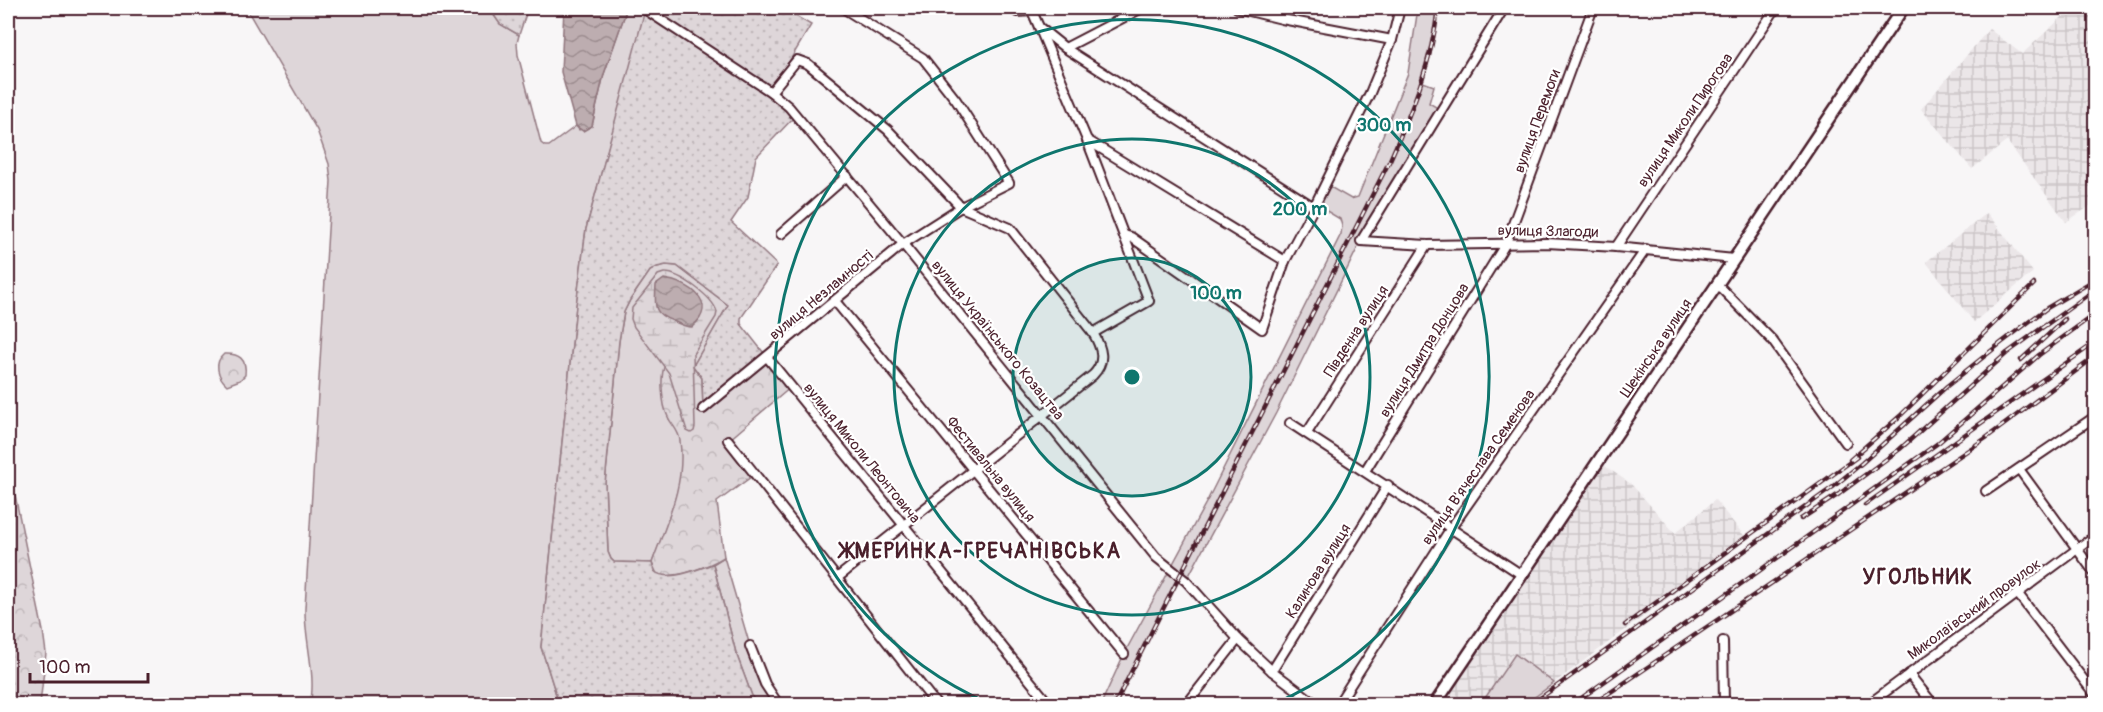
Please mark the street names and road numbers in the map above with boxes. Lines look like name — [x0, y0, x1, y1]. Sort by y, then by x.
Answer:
street label: вулиця Миколи Пирогова — [1634, 50, 1737, 191]
street label: вулиця Перемоги — [1510, 67, 1565, 175]
street label: вулиця Злагоди — [1497, 221, 1599, 242]
street label: вулиця Незламності — [765, 246, 877, 344]
street label: вулиця Українського Козацтва — [927, 256, 1068, 424]
street label: вулиця Дмитра Донцова — [1375, 280, 1474, 421]
street label: Південна вулиця — [1320, 282, 1393, 381]
street label: Шекінська вулиця — [1616, 295, 1696, 401]
street label: вулиця Миколи Леонтовича — [799, 379, 924, 527]
street label: вулиця В'ячеслава Семенова — [1417, 386, 1539, 549]
street label: Фестивальна вулиця — [942, 413, 1039, 526]
street label: Калинова вулиця — [1282, 520, 1355, 622]
street label: Миколаївський провулок — [1904, 554, 2045, 664]

